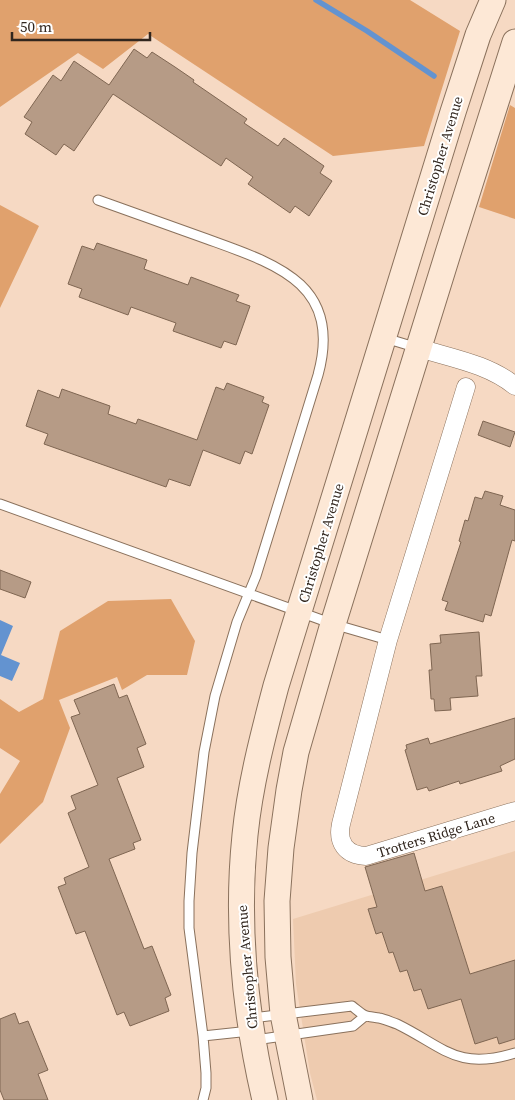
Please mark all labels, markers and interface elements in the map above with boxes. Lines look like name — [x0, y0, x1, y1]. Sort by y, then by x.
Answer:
scale bar — [12, 10, 150, 42]
text: 50 m — [20, 16, 52, 37]
street label: Christopher Avenue — [412, 94, 468, 218]
street label: Christopher Avenue — [293, 481, 349, 605]
street label: Trotters Ridge Lane — [375, 808, 497, 862]
street label: Christopher Avenue — [232, 904, 262, 1030]

